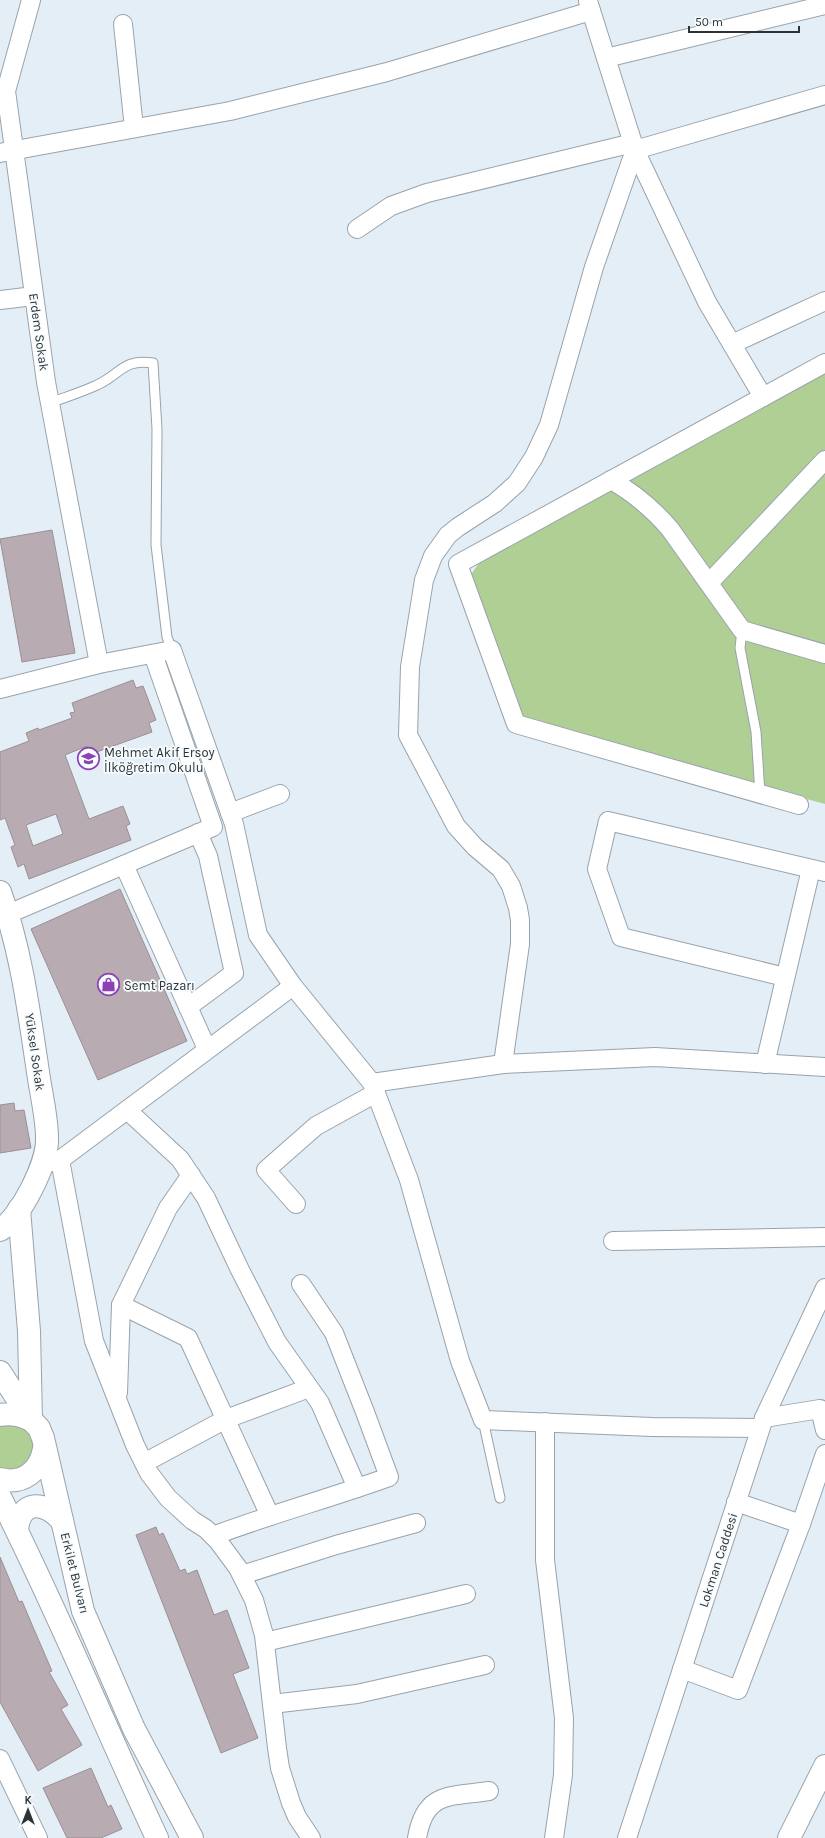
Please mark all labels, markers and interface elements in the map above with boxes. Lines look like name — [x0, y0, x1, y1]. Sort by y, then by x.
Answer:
scale bar — [689, 8, 799, 34]
text: 50 m — [695, 15, 723, 29]
street label: Erdem Sokak — [26, 292, 52, 372]
place label: Mehmet Akif Ersoy İlköğretim Okulu — [104, 745, 215, 775]
school or university icon: Mehmet Akif Ersoy İlköğretim Okulu — [75, 746, 101, 772]
shop icon: Semt Pazarı — [96, 972, 122, 998]
place label: Semt Pazarı — [124, 978, 195, 993]
street label: Yüksel Sokak — [22, 1012, 48, 1092]
street label: Lokman Caddesi — [696, 1511, 740, 1609]
street label: Erkilet Bulvarı — [58, 1531, 92, 1615]
north arrow — [8, 1790, 48, 1830]
text: K — [24, 1794, 32, 1807]

